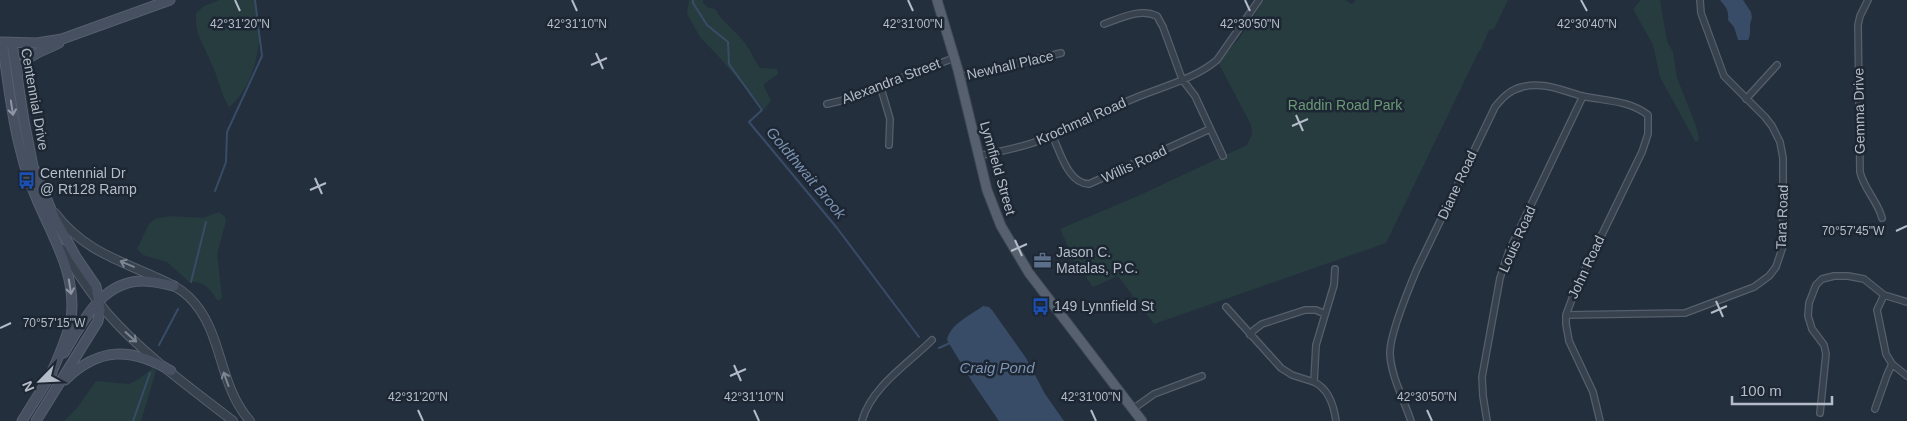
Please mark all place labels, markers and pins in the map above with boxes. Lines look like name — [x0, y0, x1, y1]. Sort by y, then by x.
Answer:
place label: Centennial Dr @ Rt128 Ramp — [40, 165, 137, 197]
bus stop icon: Centennial Dr @ Rt128 Ramp — [16, 171, 36, 191]
place label: Jason C. Matalas, P.C. — [1056, 244, 1138, 276]
office icon: Jason C. Matalas, P.C. — [1032, 250, 1052, 270]
bus stop icon: 149 Lynnfield St — [1030, 296, 1050, 316]
place label: 149 Lynnfield St — [1054, 298, 1154, 314]

